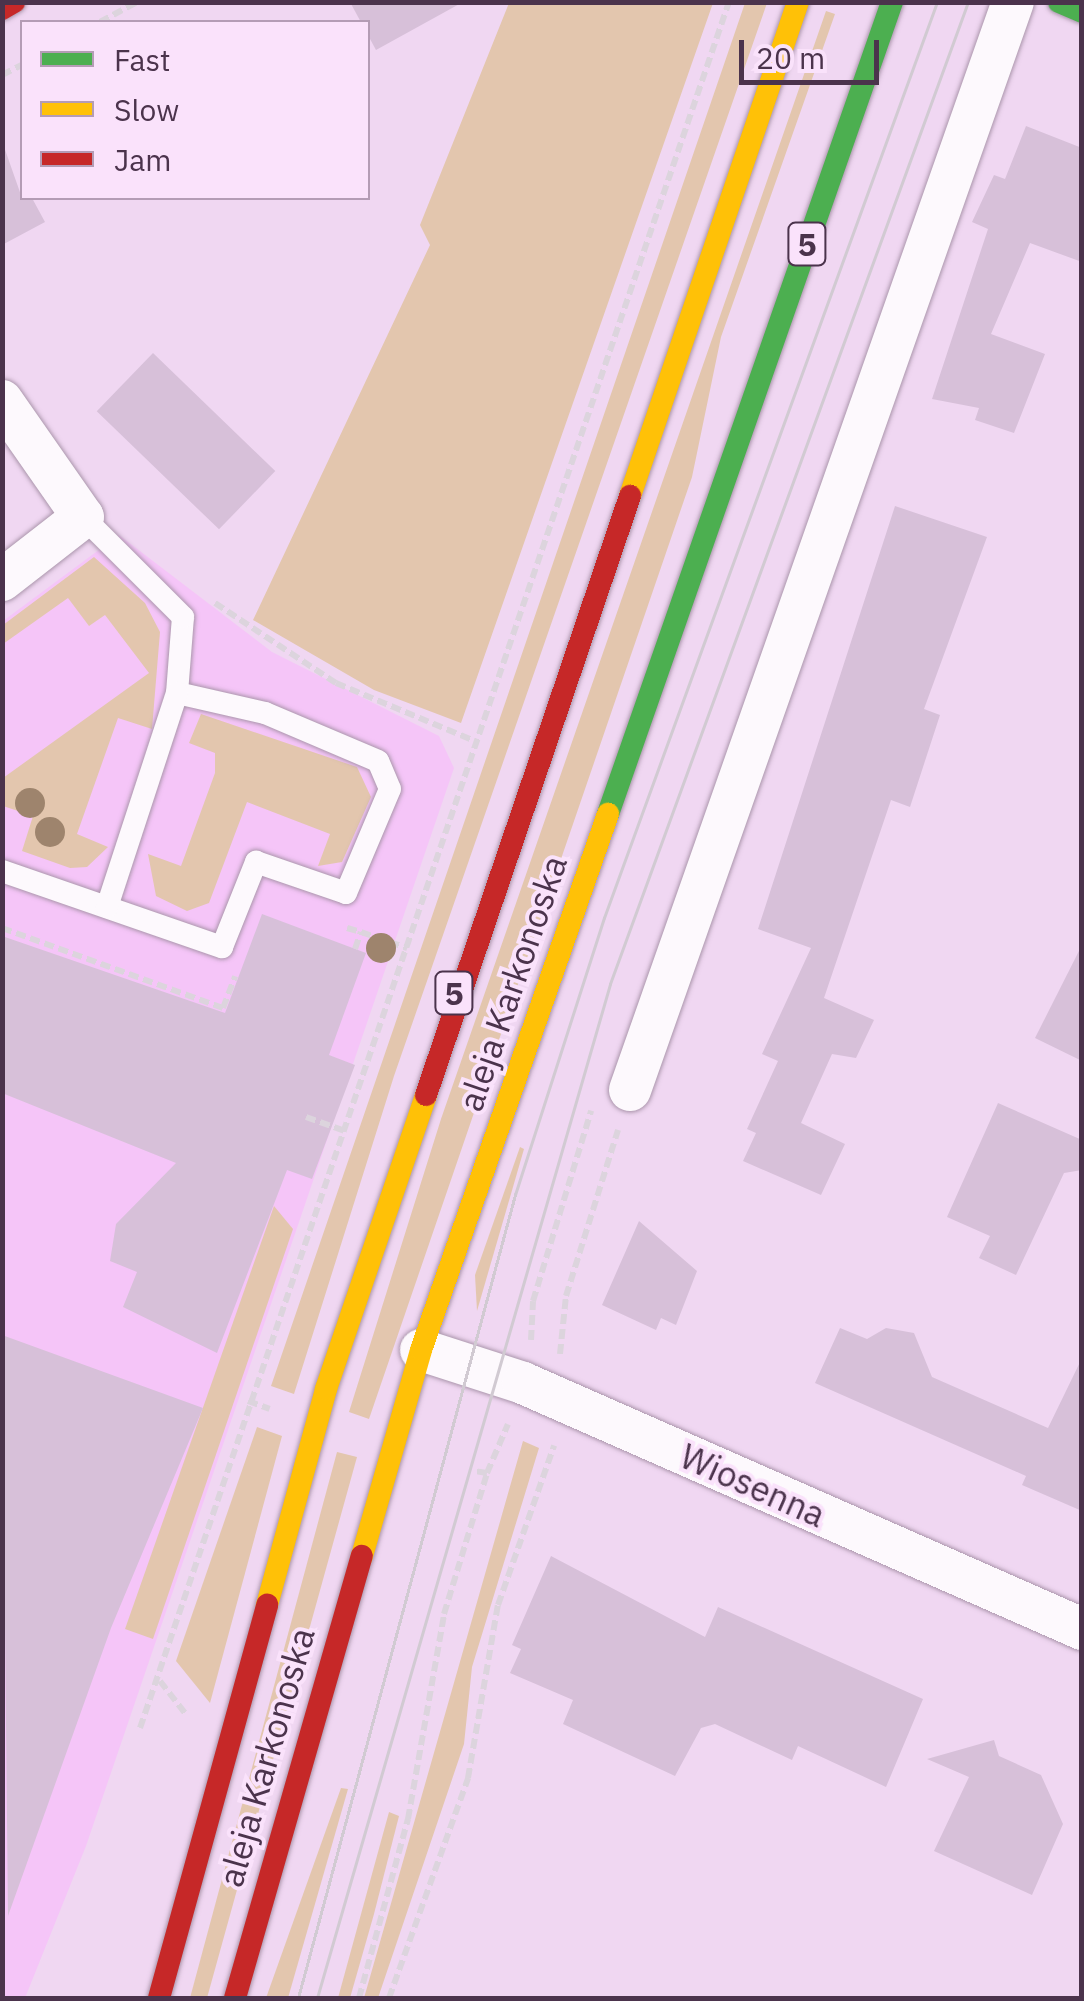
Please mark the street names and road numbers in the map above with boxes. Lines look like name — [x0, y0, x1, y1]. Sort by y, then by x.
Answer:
road number: 5 — [787, 217, 827, 271]
street label: aleja Karkonoska — [449, 850, 575, 1116]
road number: 5 — [434, 966, 474, 1020]
street label: Wiosenna — [674, 1434, 832, 1536]
street label: aleja Karkonoska — [209, 1623, 323, 1891]

